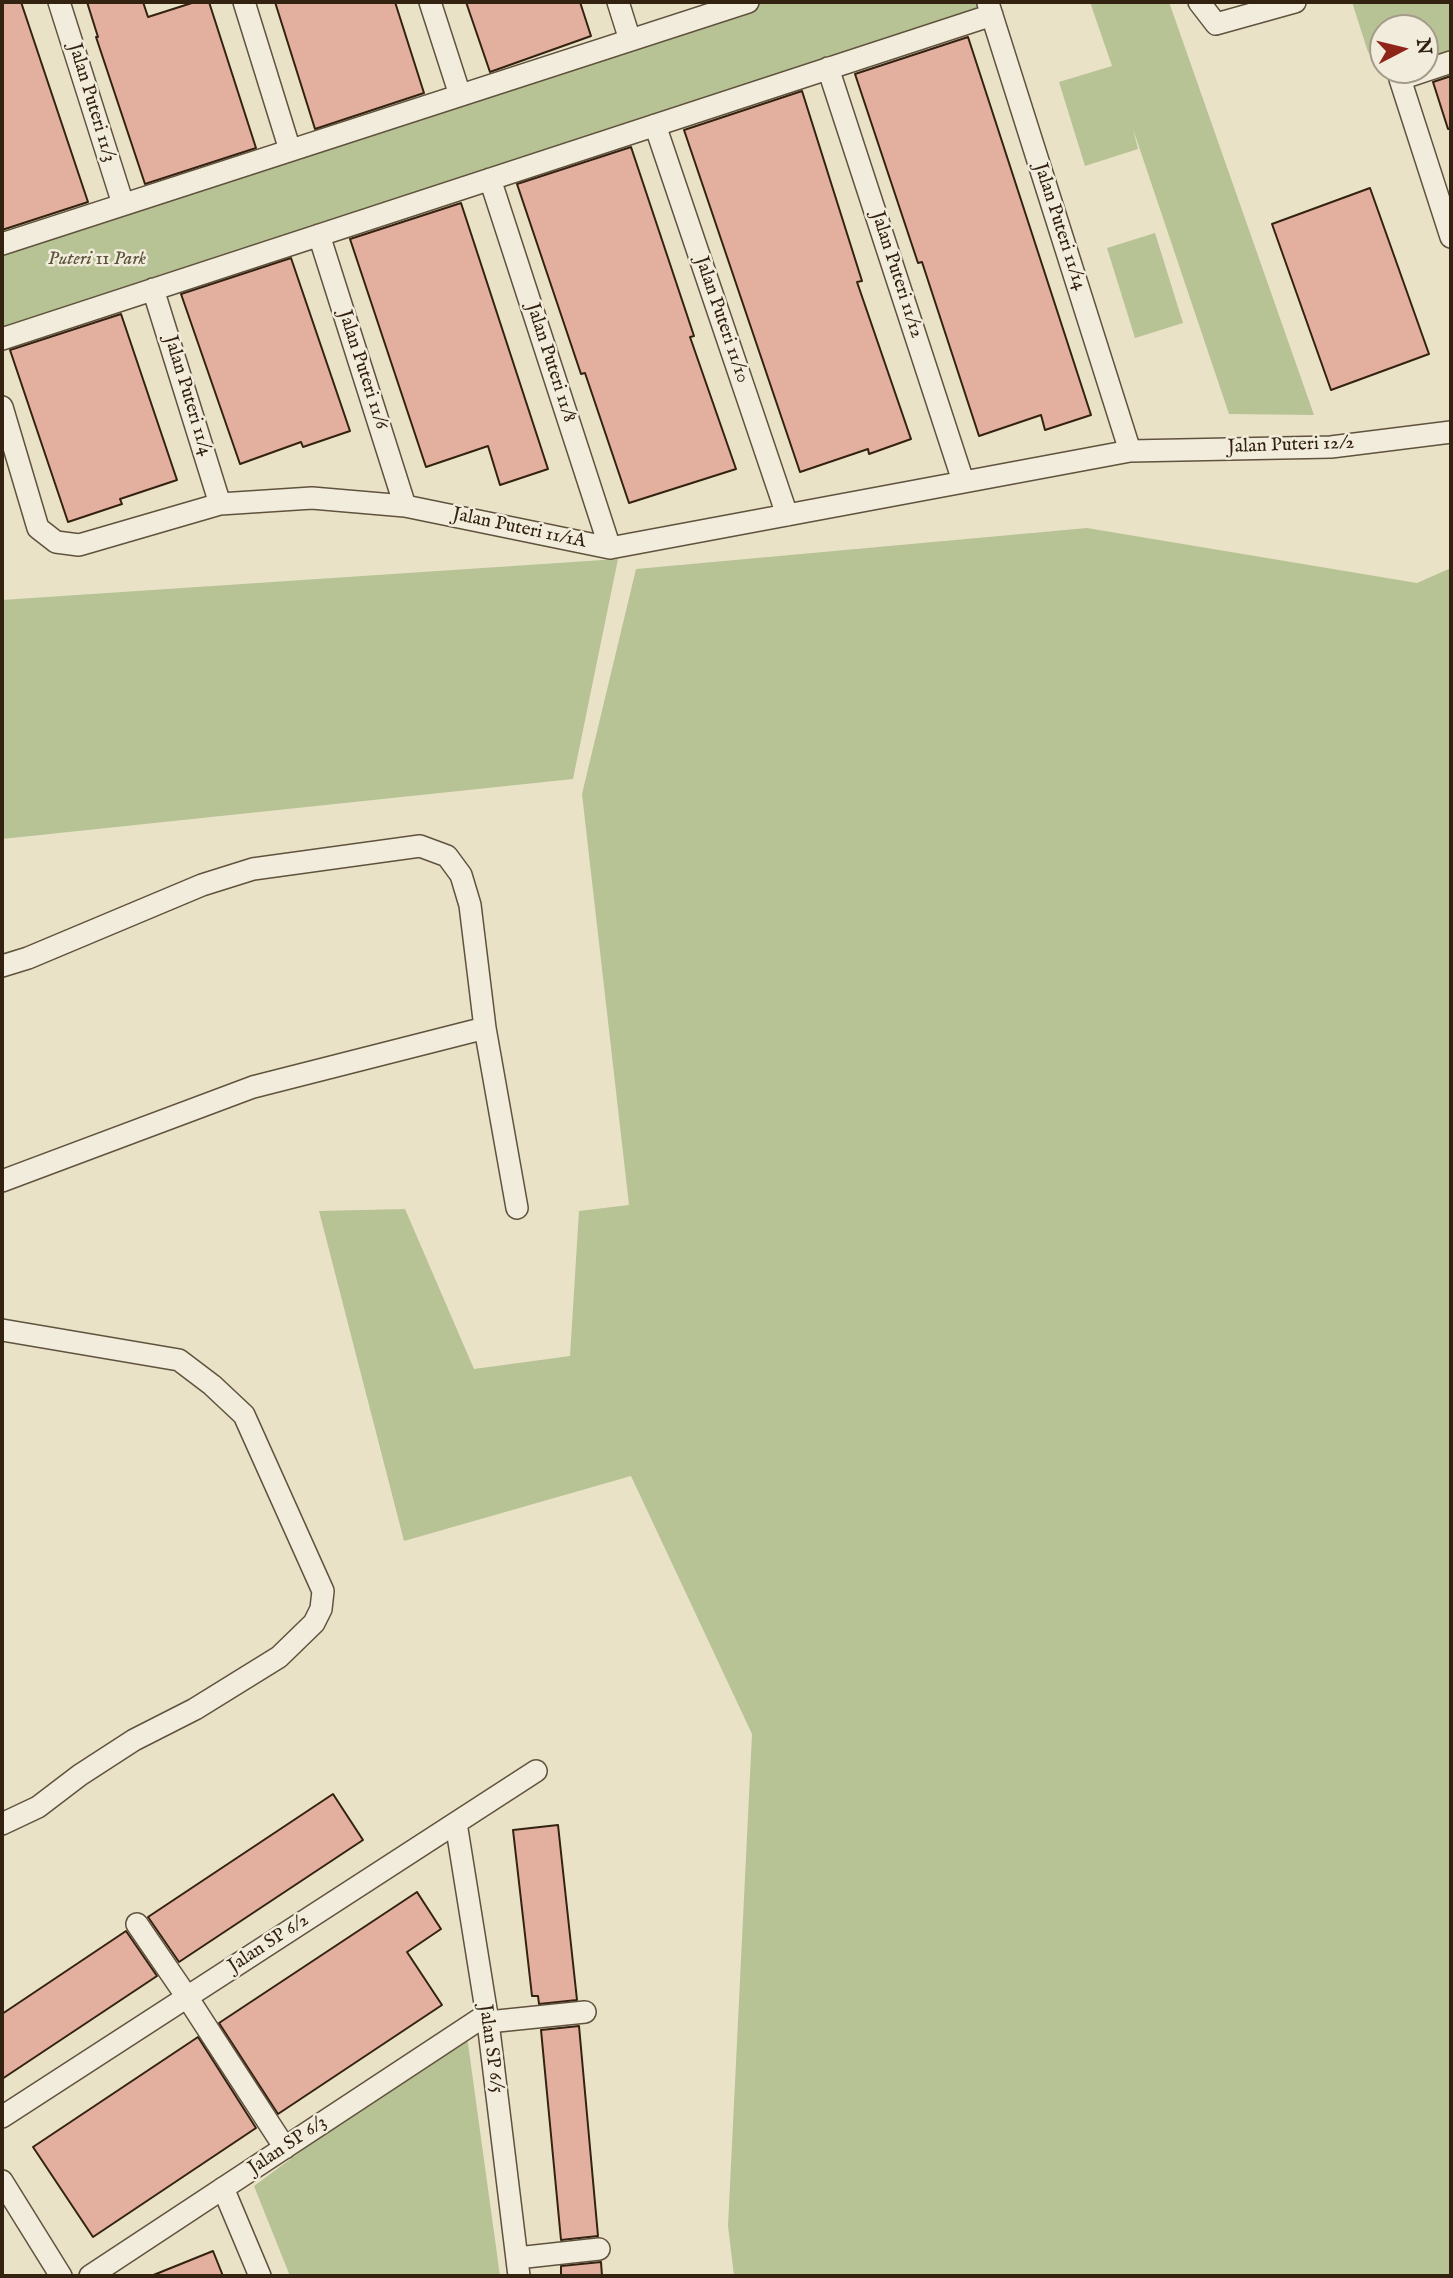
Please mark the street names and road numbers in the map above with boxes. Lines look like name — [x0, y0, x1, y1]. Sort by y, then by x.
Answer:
street label: Jalan Puteri 11/3 — [62, 41, 120, 165]
street label: Jalan Puteri 11/14 — [1028, 160, 1090, 294]
street label: Jalan Puteri 11/12 — [865, 209, 927, 341]
street label: Jalan Puteri 11/10 — [689, 254, 753, 386]
street label: Jalan Puteri 11/8 — [520, 301, 580, 425]
street label: Jalan Puteri 11/6 — [332, 308, 392, 432]
street label: Jalan Puteri 11/4 — [158, 333, 216, 459]
street label: Jalan Puteri 12/2 — [1227, 432, 1355, 460]
street label: Jalan Puteri 11/1A — [450, 504, 588, 554]
street label: Jalan SP 6/2 — [225, 1910, 313, 1978]
street label: Jalan SP 6/5 — [472, 2003, 508, 2095]
street label: Jalan SP 6/3 — [244, 2111, 332, 2181]

